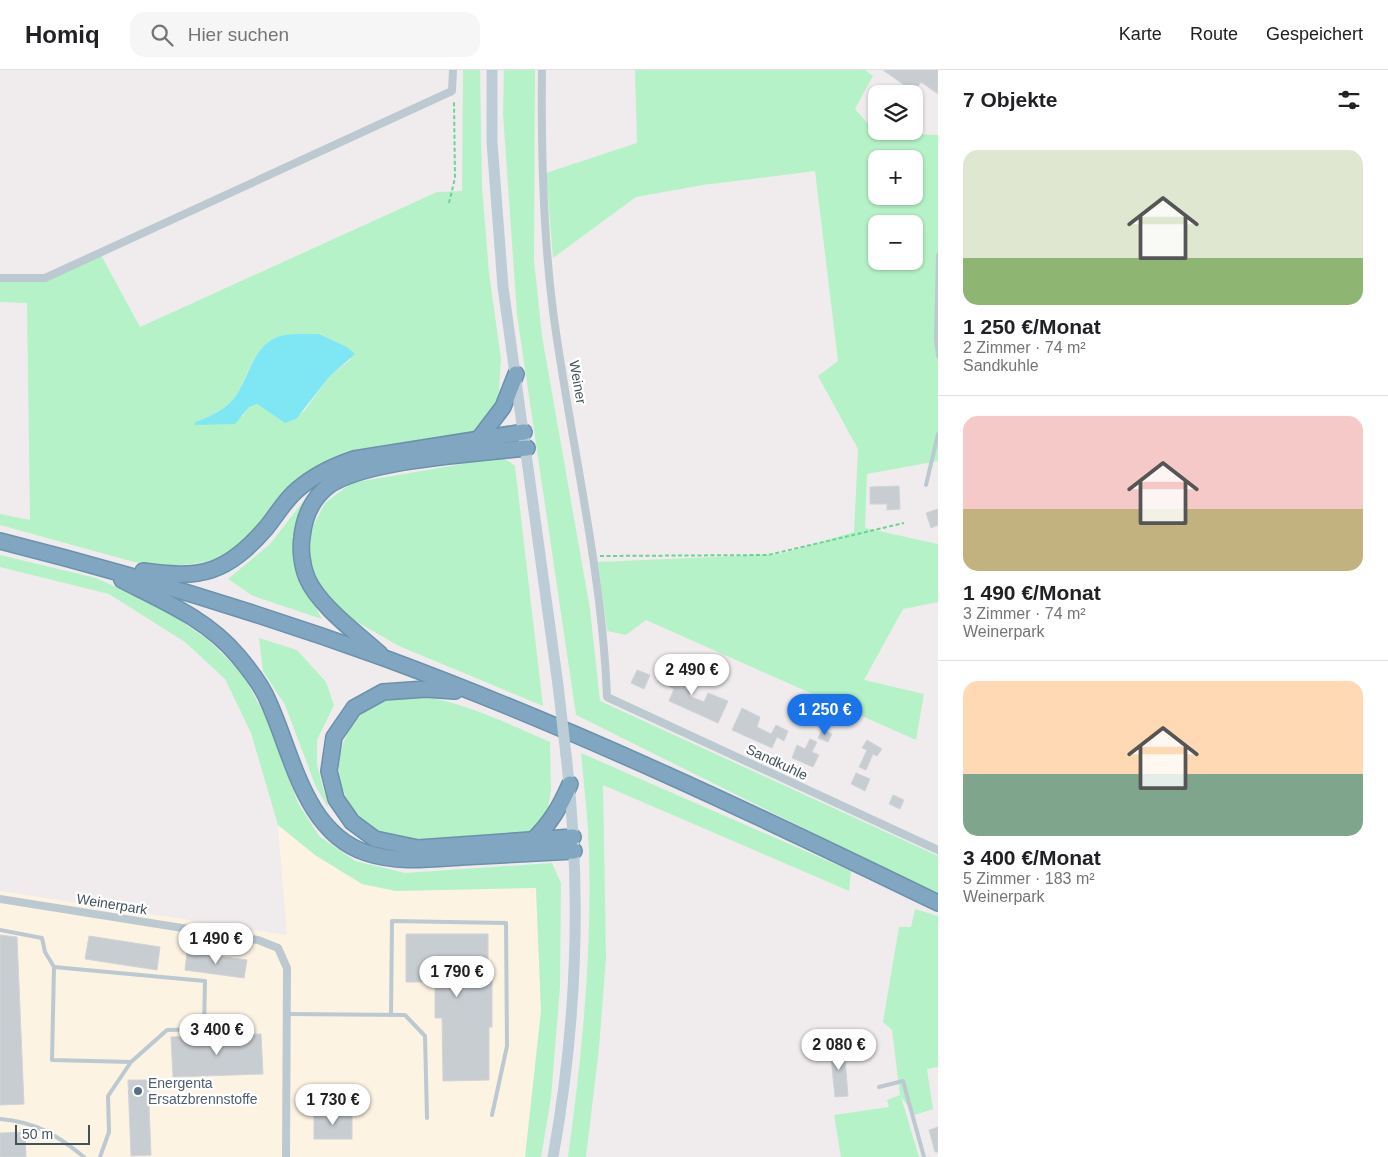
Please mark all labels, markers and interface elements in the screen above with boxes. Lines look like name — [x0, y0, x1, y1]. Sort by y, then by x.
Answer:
search box — [130, 12, 480, 57]
text: Homiq — [25, 21, 100, 48]
icon: search — [148, 21, 176, 49]
text: Hier suchen — [188, 24, 289, 45]
text: Karte — [1119, 24, 1162, 44]
text: Route — [1190, 24, 1238, 44]
text: Gespeichert — [1266, 24, 1363, 44]
map controls — [868, 85, 923, 270]
button: layers — [868, 85, 923, 140]
icon: filters — [1335, 86, 1363, 114]
text: 7 Objekte — [963, 88, 1058, 111]
button: + — [868, 150, 923, 205]
icon: home — [1118, 183, 1208, 273]
button: − — [868, 215, 923, 270]
text: 1 250 €/Monat — [963, 315, 1101, 338]
text: 2 Zimmer · 74 m² — [963, 339, 1086, 356]
text: Sandkuhle — [963, 357, 1039, 374]
street label: Weiner — [566, 359, 590, 405]
icon: home — [1118, 448, 1208, 538]
text: 1 490 €/Monat — [963, 581, 1101, 604]
text: 3 Zimmer · 74 m² — [963, 605, 1086, 622]
text: Weinerpark — [963, 623, 1045, 640]
pin: 2 490 € — [646, 654, 738, 696]
text: 2 490 € — [665, 661, 719, 678]
pin: 1 250 € — [779, 694, 871, 736]
text: 1 250 € — [798, 701, 852, 718]
icon: home — [1118, 713, 1208, 803]
street label: Sandkuhle — [744, 741, 811, 783]
text: 3 400 €/Monat — [963, 846, 1101, 869]
text: 5 Zimmer · 183 m² — [963, 870, 1095, 887]
text: Weinerpark — [963, 888, 1045, 905]
street label: Weinerpark — [76, 891, 149, 918]
pin: 1 490 € — [170, 922, 262, 965]
text: 1 490 € — [189, 930, 243, 947]
pin: 1 790 € — [411, 956, 503, 998]
text: 1 790 € — [430, 963, 484, 980]
pin: 3 400 € — [171, 1014, 263, 1056]
text: 3 400 € — [190, 1021, 244, 1038]
pin: 2 080 € — [793, 1028, 885, 1071]
text: 2 080 € — [812, 1036, 866, 1053]
place label: Energenta Ersatzbrennstoffe — [148, 1075, 258, 1107]
pin: 1 730 € — [287, 1084, 379, 1126]
marker: Energenta Ersatzbrennstoffe — [132, 1085, 144, 1097]
text: 1 730 € — [306, 1091, 360, 1108]
scale bar — [15, 1122, 90, 1145]
text: 50 m — [22, 1126, 53, 1142]

